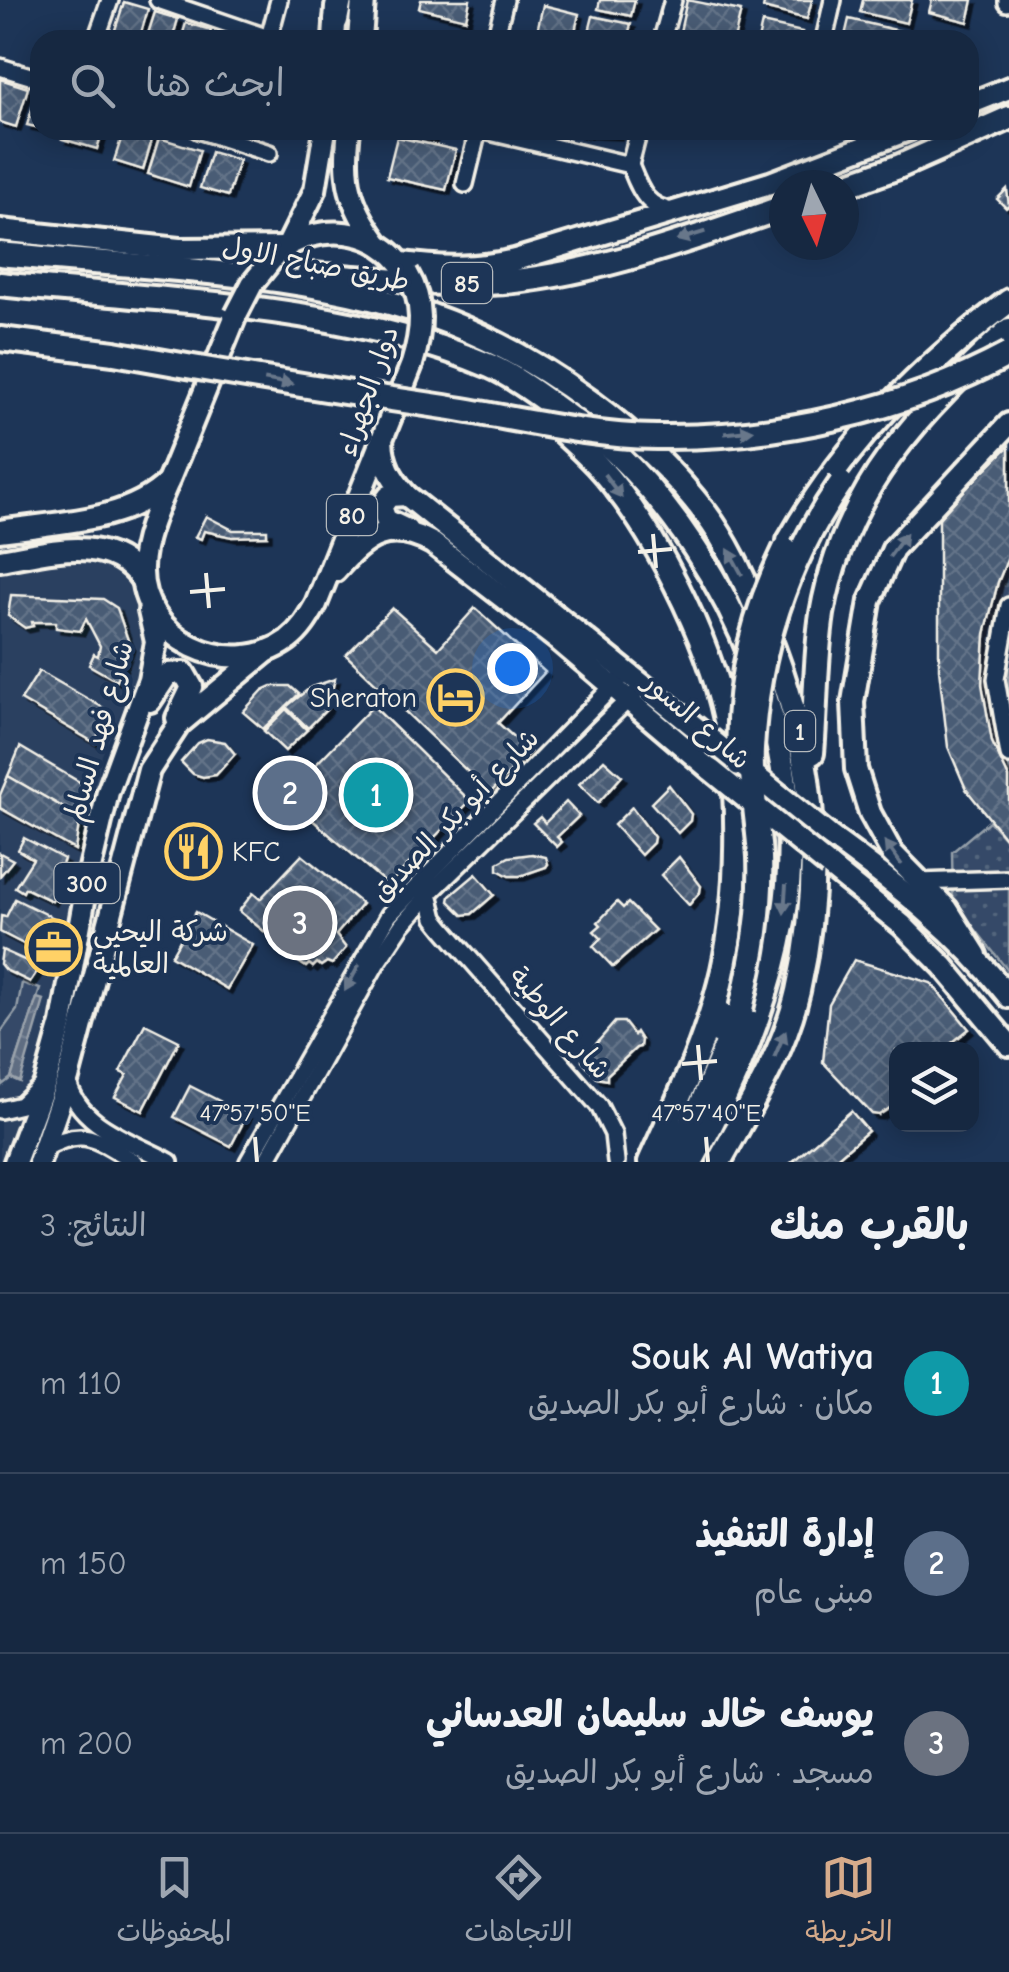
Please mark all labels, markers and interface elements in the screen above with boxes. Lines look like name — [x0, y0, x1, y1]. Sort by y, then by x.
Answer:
search box — [30, 30, 979, 140]
icon: search — [65, 58, 120, 113]
text: ابحث هنا — [145, 62, 285, 106]
north arrow — [769, 170, 859, 260]
one-way arrow — [675, 229, 706, 244]
street label: طريق صباح الاول — [219, 230, 412, 300]
road number: 85 — [442, 263, 492, 303]
street label: دوار الجهراء — [331, 322, 405, 460]
one-way arrow — [264, 375, 295, 390]
one-way arrow — [724, 424, 756, 440]
one-way arrow — [603, 473, 623, 499]
road number: 80 — [327, 495, 377, 535]
one-way arrow — [888, 532, 907, 558]
one-way arrow — [726, 548, 743, 577]
street label: شارع فهد السالم — [58, 637, 145, 826]
your location — [487, 643, 538, 694]
street label: شارع السور — [634, 665, 757, 778]
hotel icon: Sheraton — [426, 668, 486, 728]
place label: Sheraton — [310, 682, 417, 714]
road number: 1 — [785, 711, 815, 751]
street label: شارع أبو بكر الصديق — [364, 722, 548, 910]
pin: 2 — [258, 756, 322, 830]
pin: 1 — [344, 758, 408, 832]
restaurant icon: KFC — [163, 822, 223, 882]
place label: KFC — [232, 836, 280, 868]
one-way arrow — [884, 839, 904, 866]
road number: 300 — [54, 863, 120, 903]
one-way arrow — [777, 883, 793, 915]
pin: 3 — [268, 886, 332, 960]
place label: شركة اليحيى العالمية — [93, 916, 228, 980]
office icon: شركة اليحيى العالمية — [24, 918, 84, 978]
street label: شارع الوطية — [500, 960, 617, 1088]
one-way arrow — [343, 964, 361, 992]
one-way arrow — [772, 1030, 788, 1059]
map controls — [889, 1042, 979, 1132]
button: layers — [889, 1042, 979, 1132]
text: 47°57'50"E — [199, 1098, 311, 1127]
text: 47°57'40"E — [651, 1098, 761, 1127]
text: بالقرب منك — [770, 1201, 969, 1250]
text: النتائج: 3 — [40, 1207, 147, 1244]
text: Souk Al Watiya — [631, 1335, 874, 1379]
text: 110 m — [40, 1365, 122, 1402]
text: 1 — [930, 1365, 943, 1402]
text: مكان · شارع أبو بكر الصديق — [528, 1385, 874, 1422]
text: إدارة التنفيذ — [695, 1513, 874, 1557]
text: 150 m — [40, 1545, 127, 1582]
text: 2 — [929, 1545, 944, 1582]
text: مبنى عام — [754, 1574, 874, 1611]
text: يوسف خالد سليمان العدساني — [426, 1693, 874, 1737]
text: 200 m — [40, 1725, 133, 1762]
text: 3 — [929, 1725, 944, 1762]
text: مسجد · شارع أبو بكر الصديق — [505, 1754, 874, 1791]
tab: المحفوظات — [116, 1850, 232, 1956]
tab: الاتجاهات — [464, 1850, 573, 1956]
tab: الخريطة — [805, 1850, 893, 1956]

